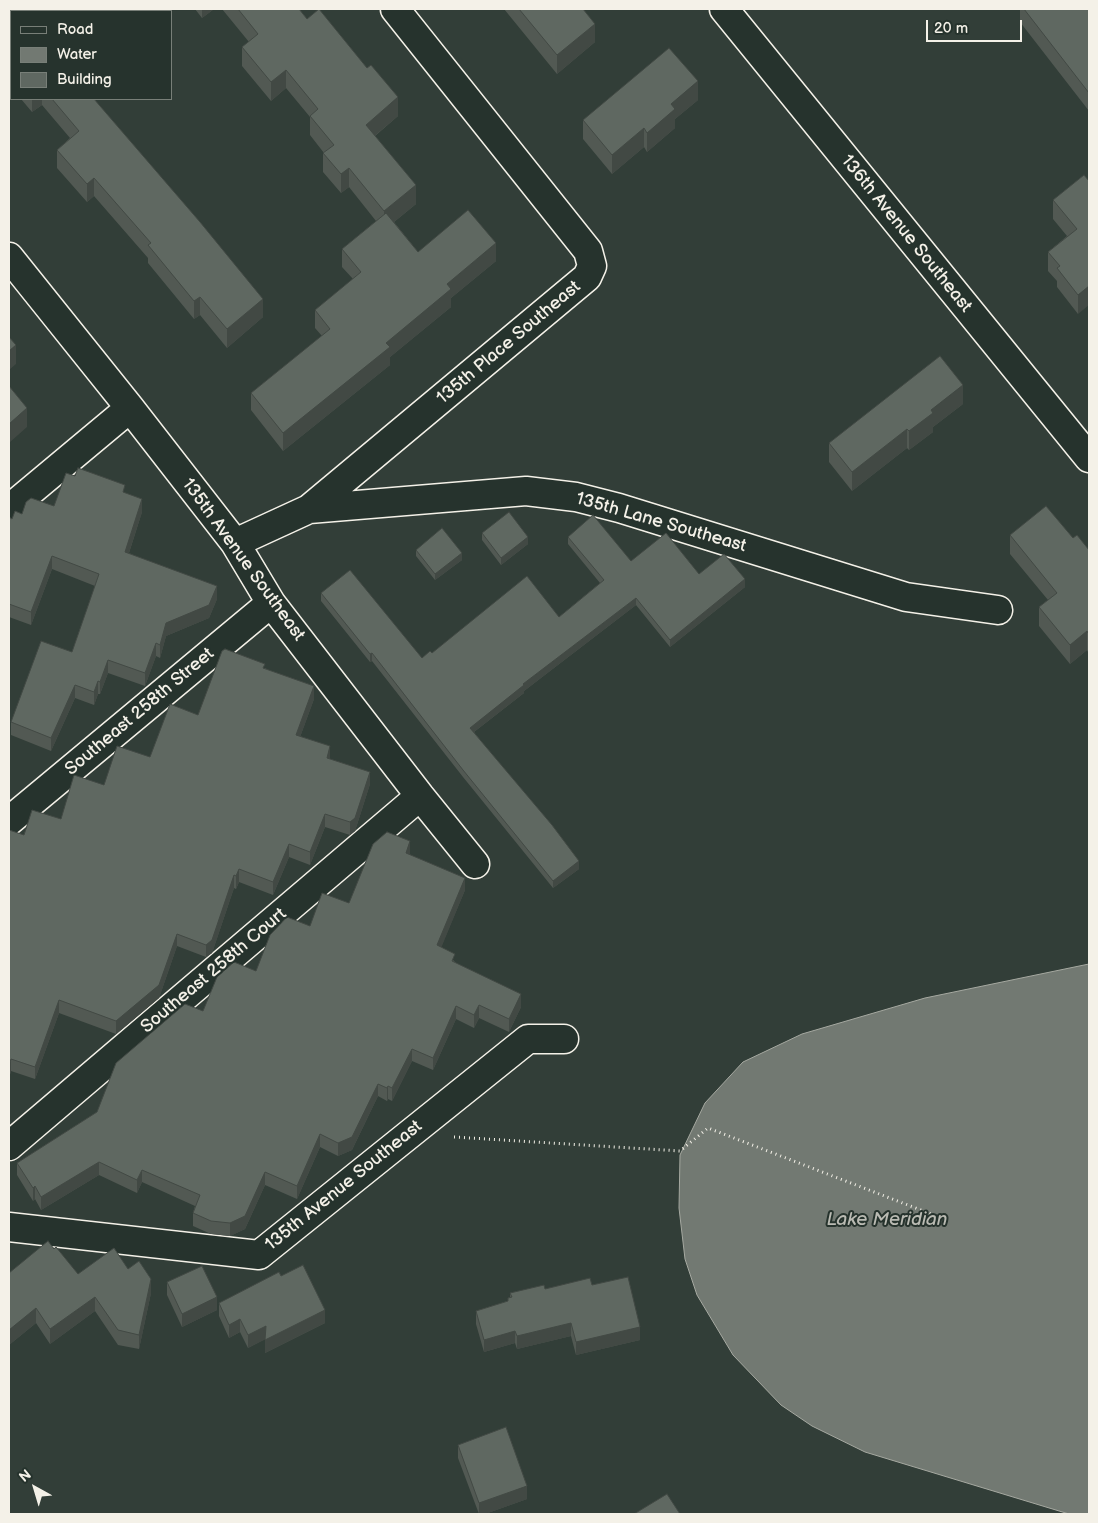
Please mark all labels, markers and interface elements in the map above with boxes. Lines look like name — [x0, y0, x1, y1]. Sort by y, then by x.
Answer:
legend — [10, 10, 172, 100]
scale bar — [928, 10, 1024, 42]
text: 20 m — [934, 19, 968, 38]
text: Road — [57, 20, 93, 39]
text: Water — [57, 45, 97, 64]
text: Building — [57, 70, 112, 89]
street label: 136th Avenue Southeast — [836, 151, 976, 317]
street label: 135th Place Southeast — [433, 277, 585, 409]
street label: 135th Avenue Southeast — [177, 474, 309, 646]
street label: 135th Lane Southeast — [573, 488, 749, 558]
street label: Southeast 258th Street — [61, 643, 219, 781]
street label: Southeast 258th Court — [137, 904, 291, 1038]
street label: 135th Avenue Southeast — [261, 1116, 427, 1256]
water label: Lake Meridian — [827, 1209, 947, 1231]
north arrow — [10, 1463, 60, 1513]
text: N — [16, 1466, 35, 1486]

